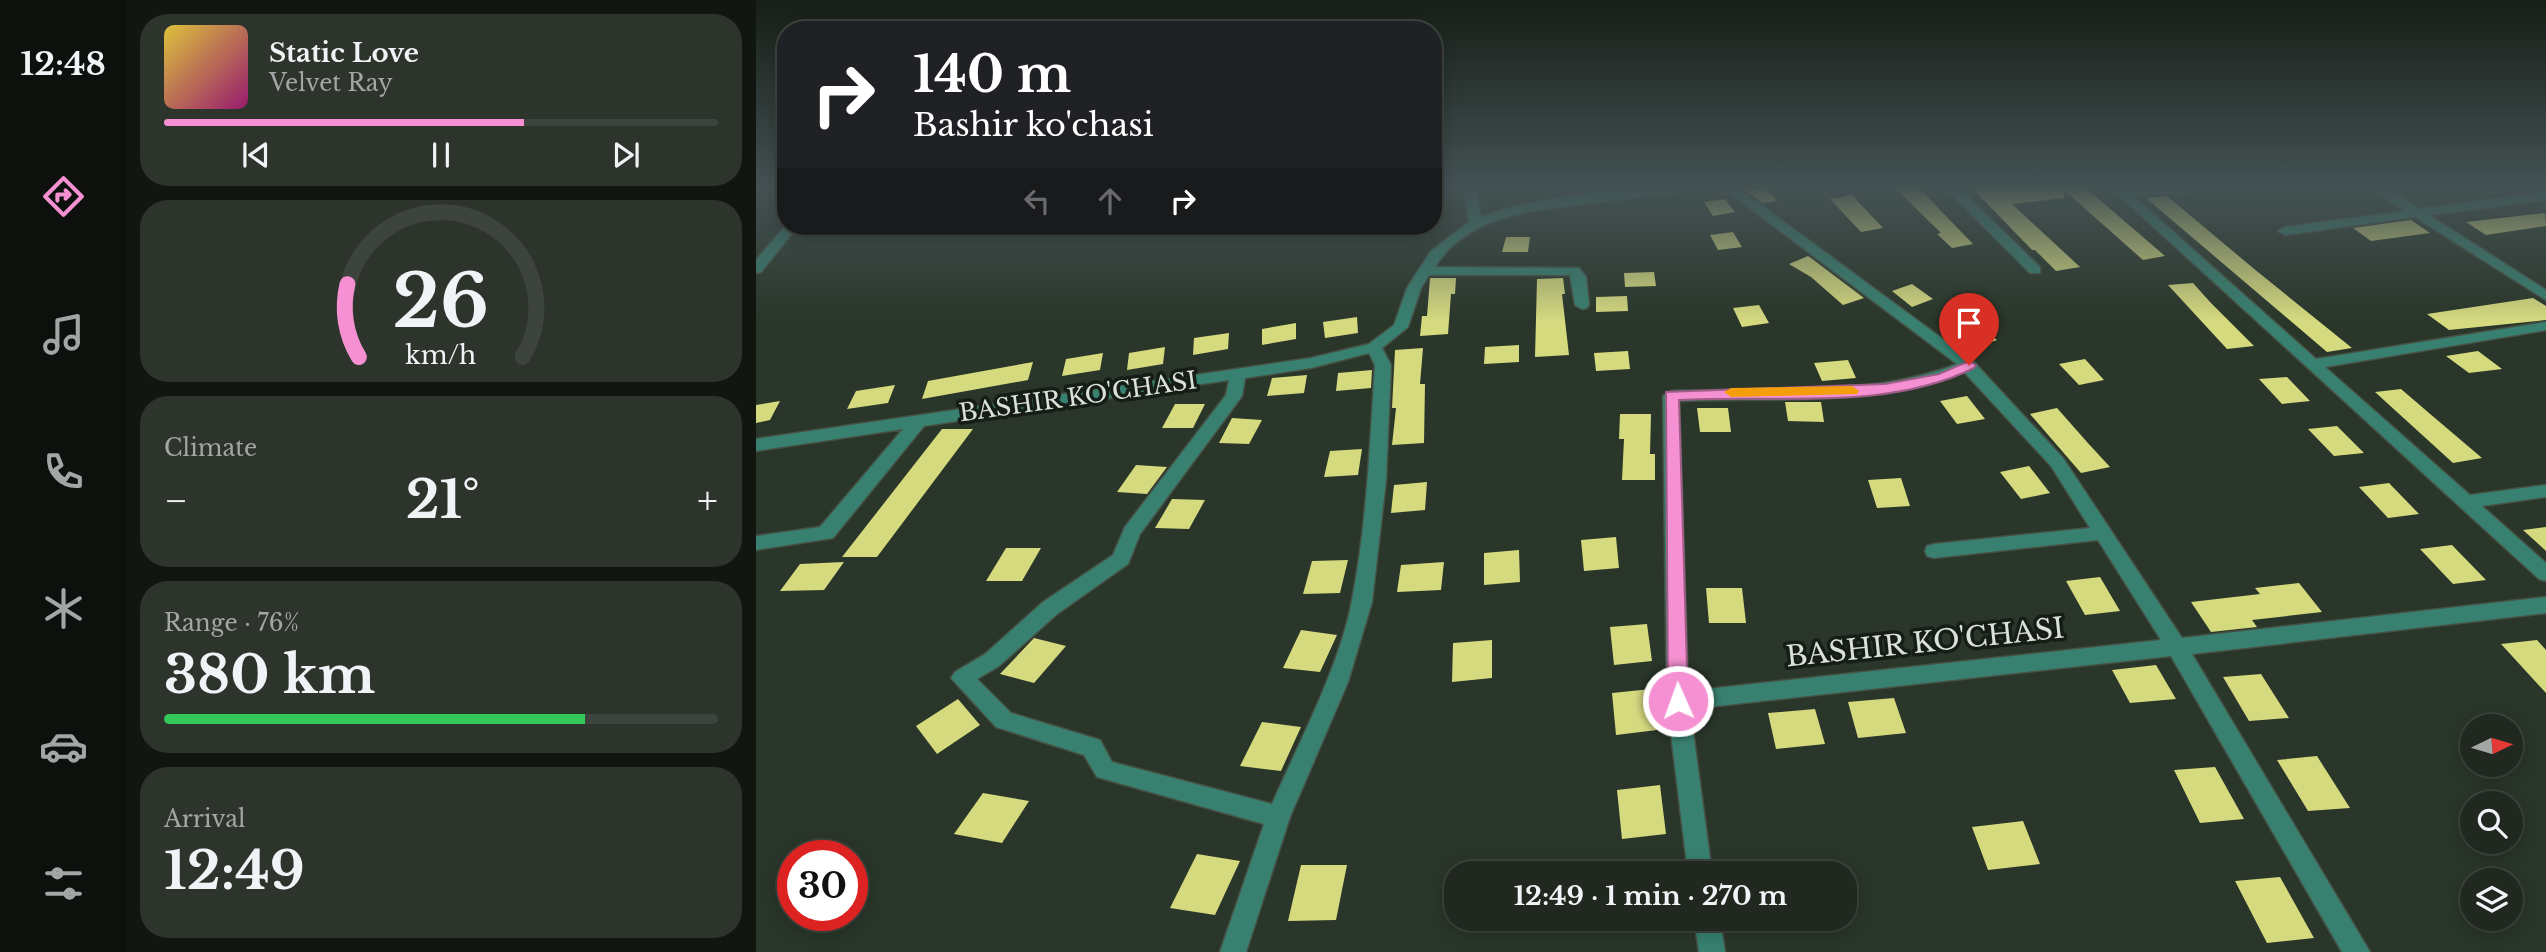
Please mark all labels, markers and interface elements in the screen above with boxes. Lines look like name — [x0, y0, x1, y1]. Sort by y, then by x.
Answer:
text: Static Love — [269, 37, 419, 69]
text: 12:48 — [20, 44, 106, 84]
text: 140 m — [913, 44, 1071, 105]
icon: right — [798, 49, 889, 140]
text: Velvet Ray — [269, 69, 393, 97]
text: Bashir ko'chasi — [913, 105, 1154, 145]
icon: previous — [237, 136, 275, 174]
icon: pause — [422, 136, 460, 174]
icon: next — [607, 136, 645, 174]
icon: directions — [39, 172, 88, 221]
icon: left — [1018, 182, 1056, 220]
icon: ahead — [1091, 182, 1129, 220]
icon: right — [1164, 182, 1202, 220]
text: 26 — [393, 256, 489, 347]
pin — [1939, 293, 1999, 365]
icon: arrive — [1950, 304, 1988, 342]
icon: music — [39, 310, 88, 359]
text: km/h — [406, 339, 476, 370]
street label: BASHIR KO'CHASI — [957, 365, 1199, 428]
text: Climate — [164, 434, 257, 462]
icon: phone — [39, 447, 88, 496]
text: 21° — [406, 468, 480, 532]
text: − — [164, 477, 188, 524]
text: + — [697, 477, 718, 524]
icon: climate — [39, 584, 88, 633]
text: Range · 76% — [164, 609, 299, 637]
street label: BASHIR KO'CHASI — [1784, 610, 2066, 675]
text: 380 km — [164, 643, 375, 707]
position arrow — [1641, 664, 1715, 738]
north arrow — [2460, 714, 2524, 777]
map controls — [2460, 714, 2523, 931]
icon: car — [39, 722, 88, 771]
button: search — [2460, 791, 2523, 854]
text: Arrival — [164, 805, 245, 833]
text: 12:49 — [164, 839, 305, 903]
speed limit sign: 30 — [777, 840, 868, 931]
icon: filters — [39, 859, 88, 908]
button: layers — [2460, 868, 2523, 931]
text: 12:49 · 1 min · 270 m — [1514, 880, 1787, 912]

